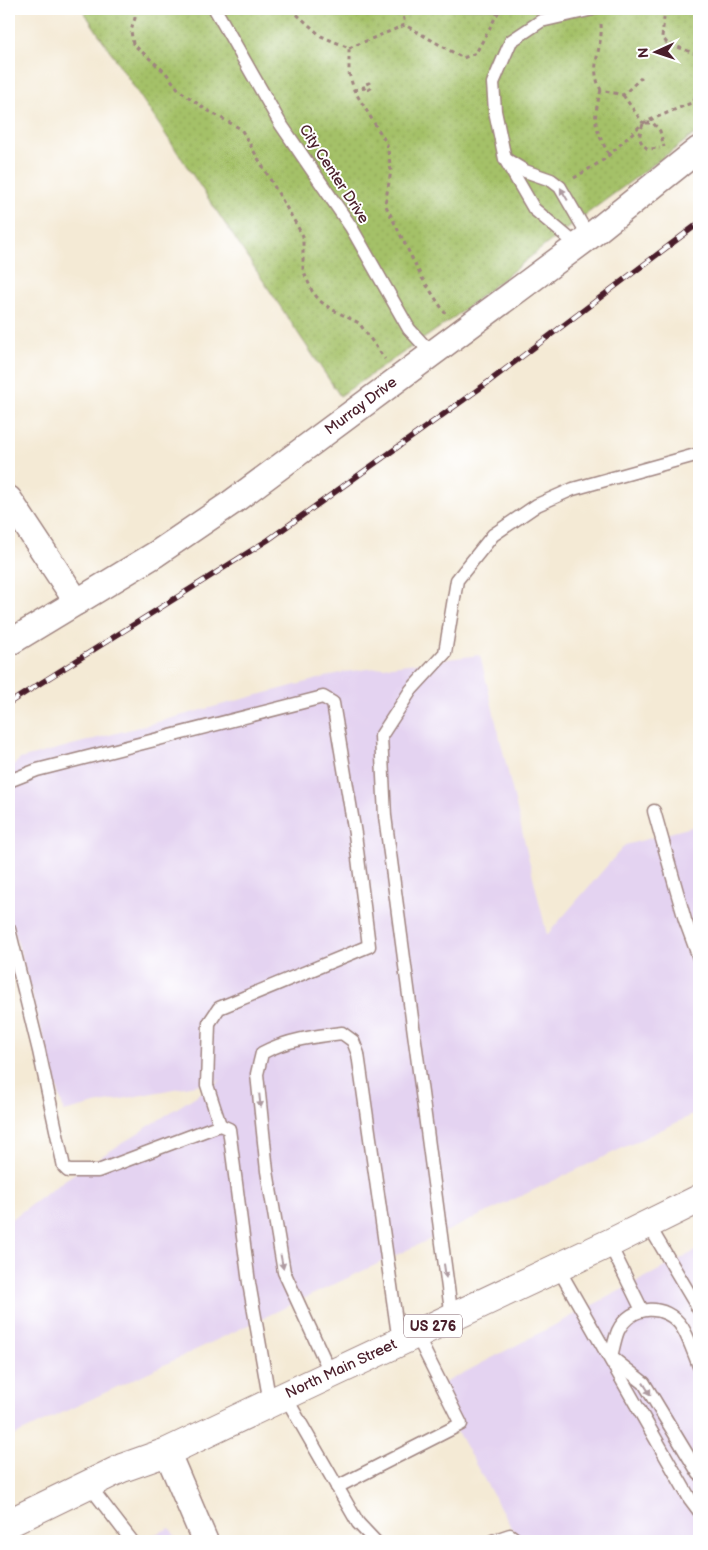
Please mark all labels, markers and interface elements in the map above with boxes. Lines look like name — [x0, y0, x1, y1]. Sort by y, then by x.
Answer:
north arrow — [630, 28, 680, 78]
text: N — [635, 47, 652, 58]
street label: City Center Drive — [295, 121, 373, 227]
one-way arrow — [560, 188, 569, 201]
street label: Murray Drive — [321, 373, 401, 439]
one-way arrow — [256, 1093, 264, 1109]
one-way arrow — [279, 1254, 287, 1270]
one-way arrow — [442, 1263, 450, 1279]
road number: US 276 — [404, 1314, 462, 1338]
street label: North Main Street — [282, 1335, 400, 1403]
one-way arrow — [643, 1382, 652, 1396]

